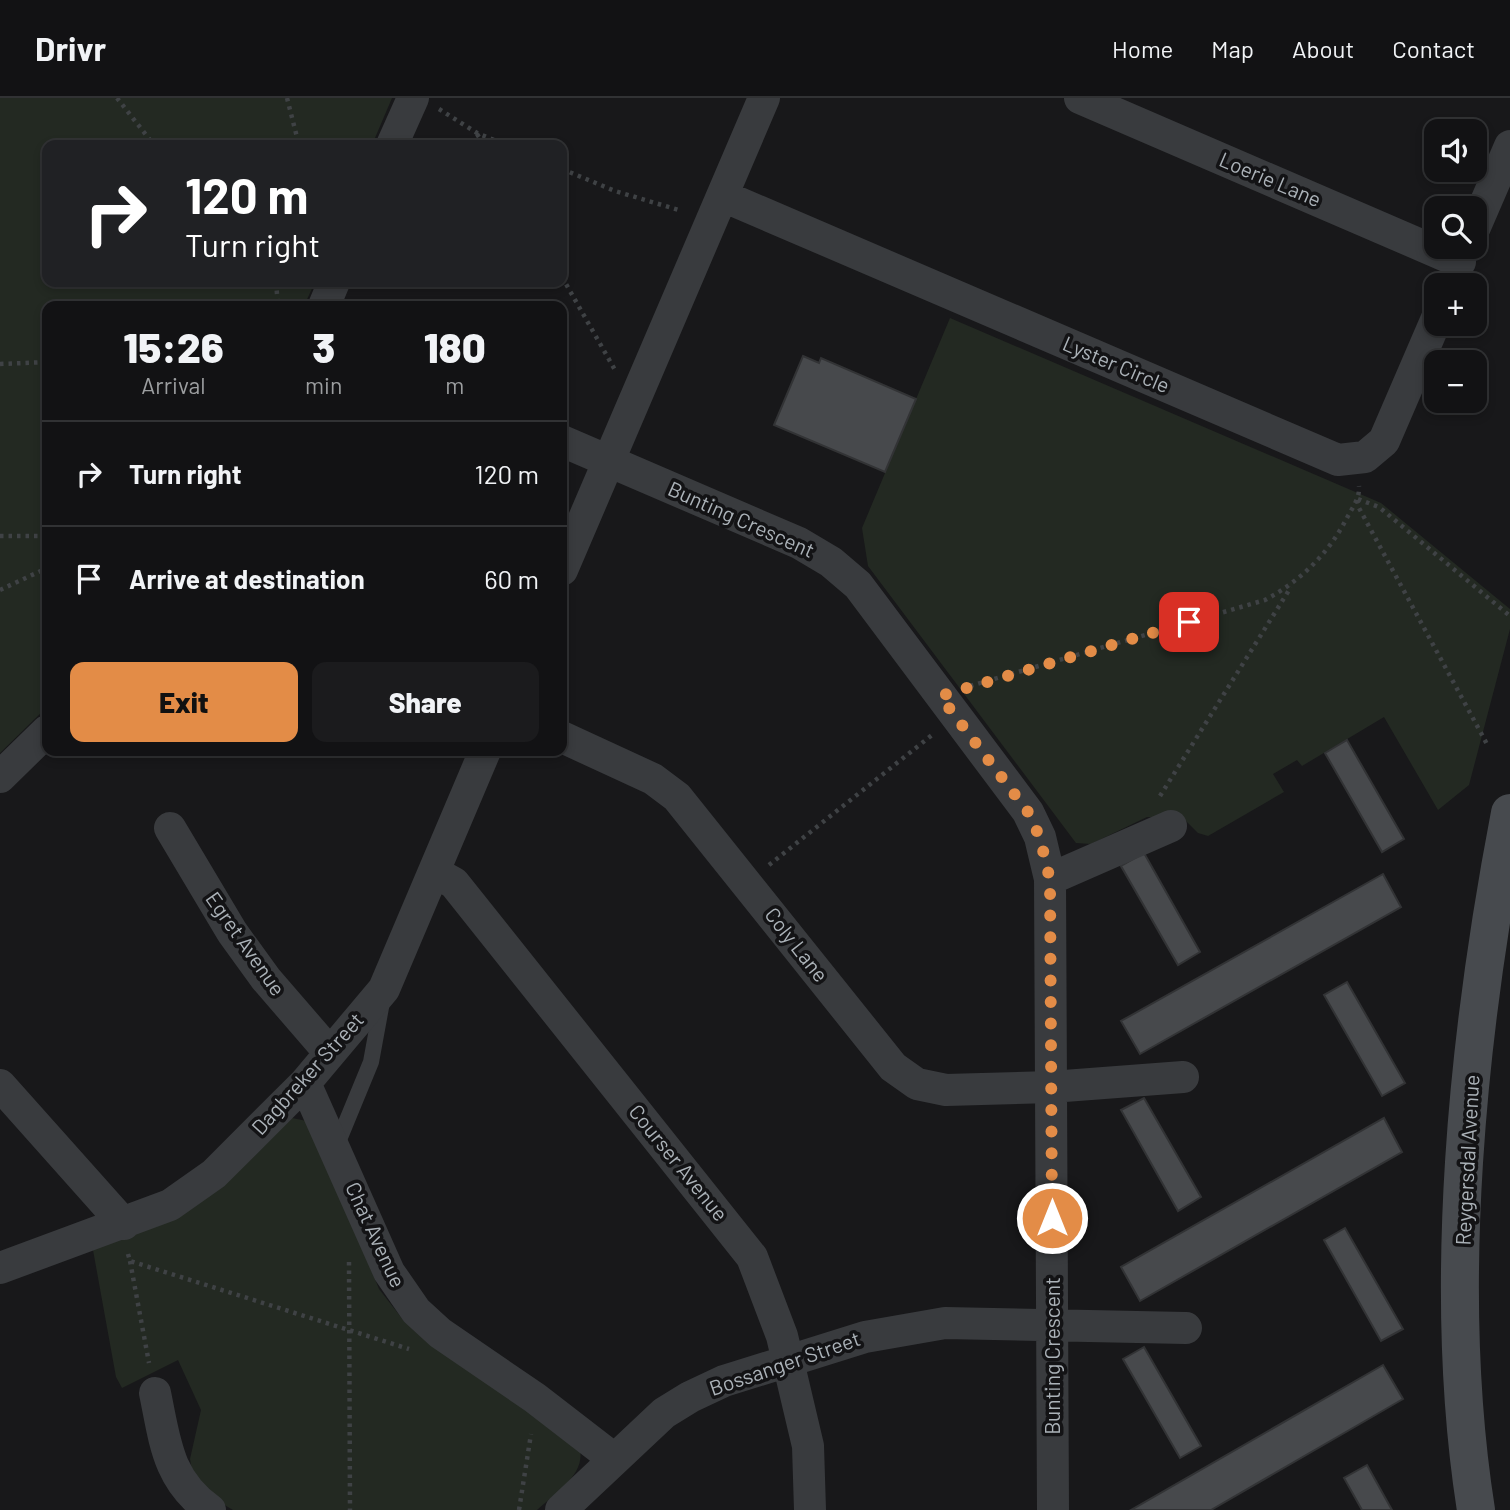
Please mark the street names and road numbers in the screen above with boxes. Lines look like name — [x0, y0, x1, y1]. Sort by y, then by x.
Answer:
street label: Loerie Lane — [1216, 146, 1325, 211]
street label: Lyster Circle — [1059, 330, 1174, 397]
street label: Bunting Crescent — [665, 475, 819, 562]
street label: Egret Avenue — [201, 886, 291, 1000]
street label: Coly Lane — [760, 902, 834, 986]
street label: Dagbreker Street — [246, 1007, 368, 1139]
street label: Reygersdal Avenue — [1450, 1074, 1483, 1246]
street label: Courser Avenue — [624, 1099, 734, 1225]
street label: Chat Avenue — [341, 1178, 412, 1291]
street label: Bunting Crescent — [1039, 1277, 1064, 1435]
street label: Bossanger Street — [706, 1325, 863, 1400]

